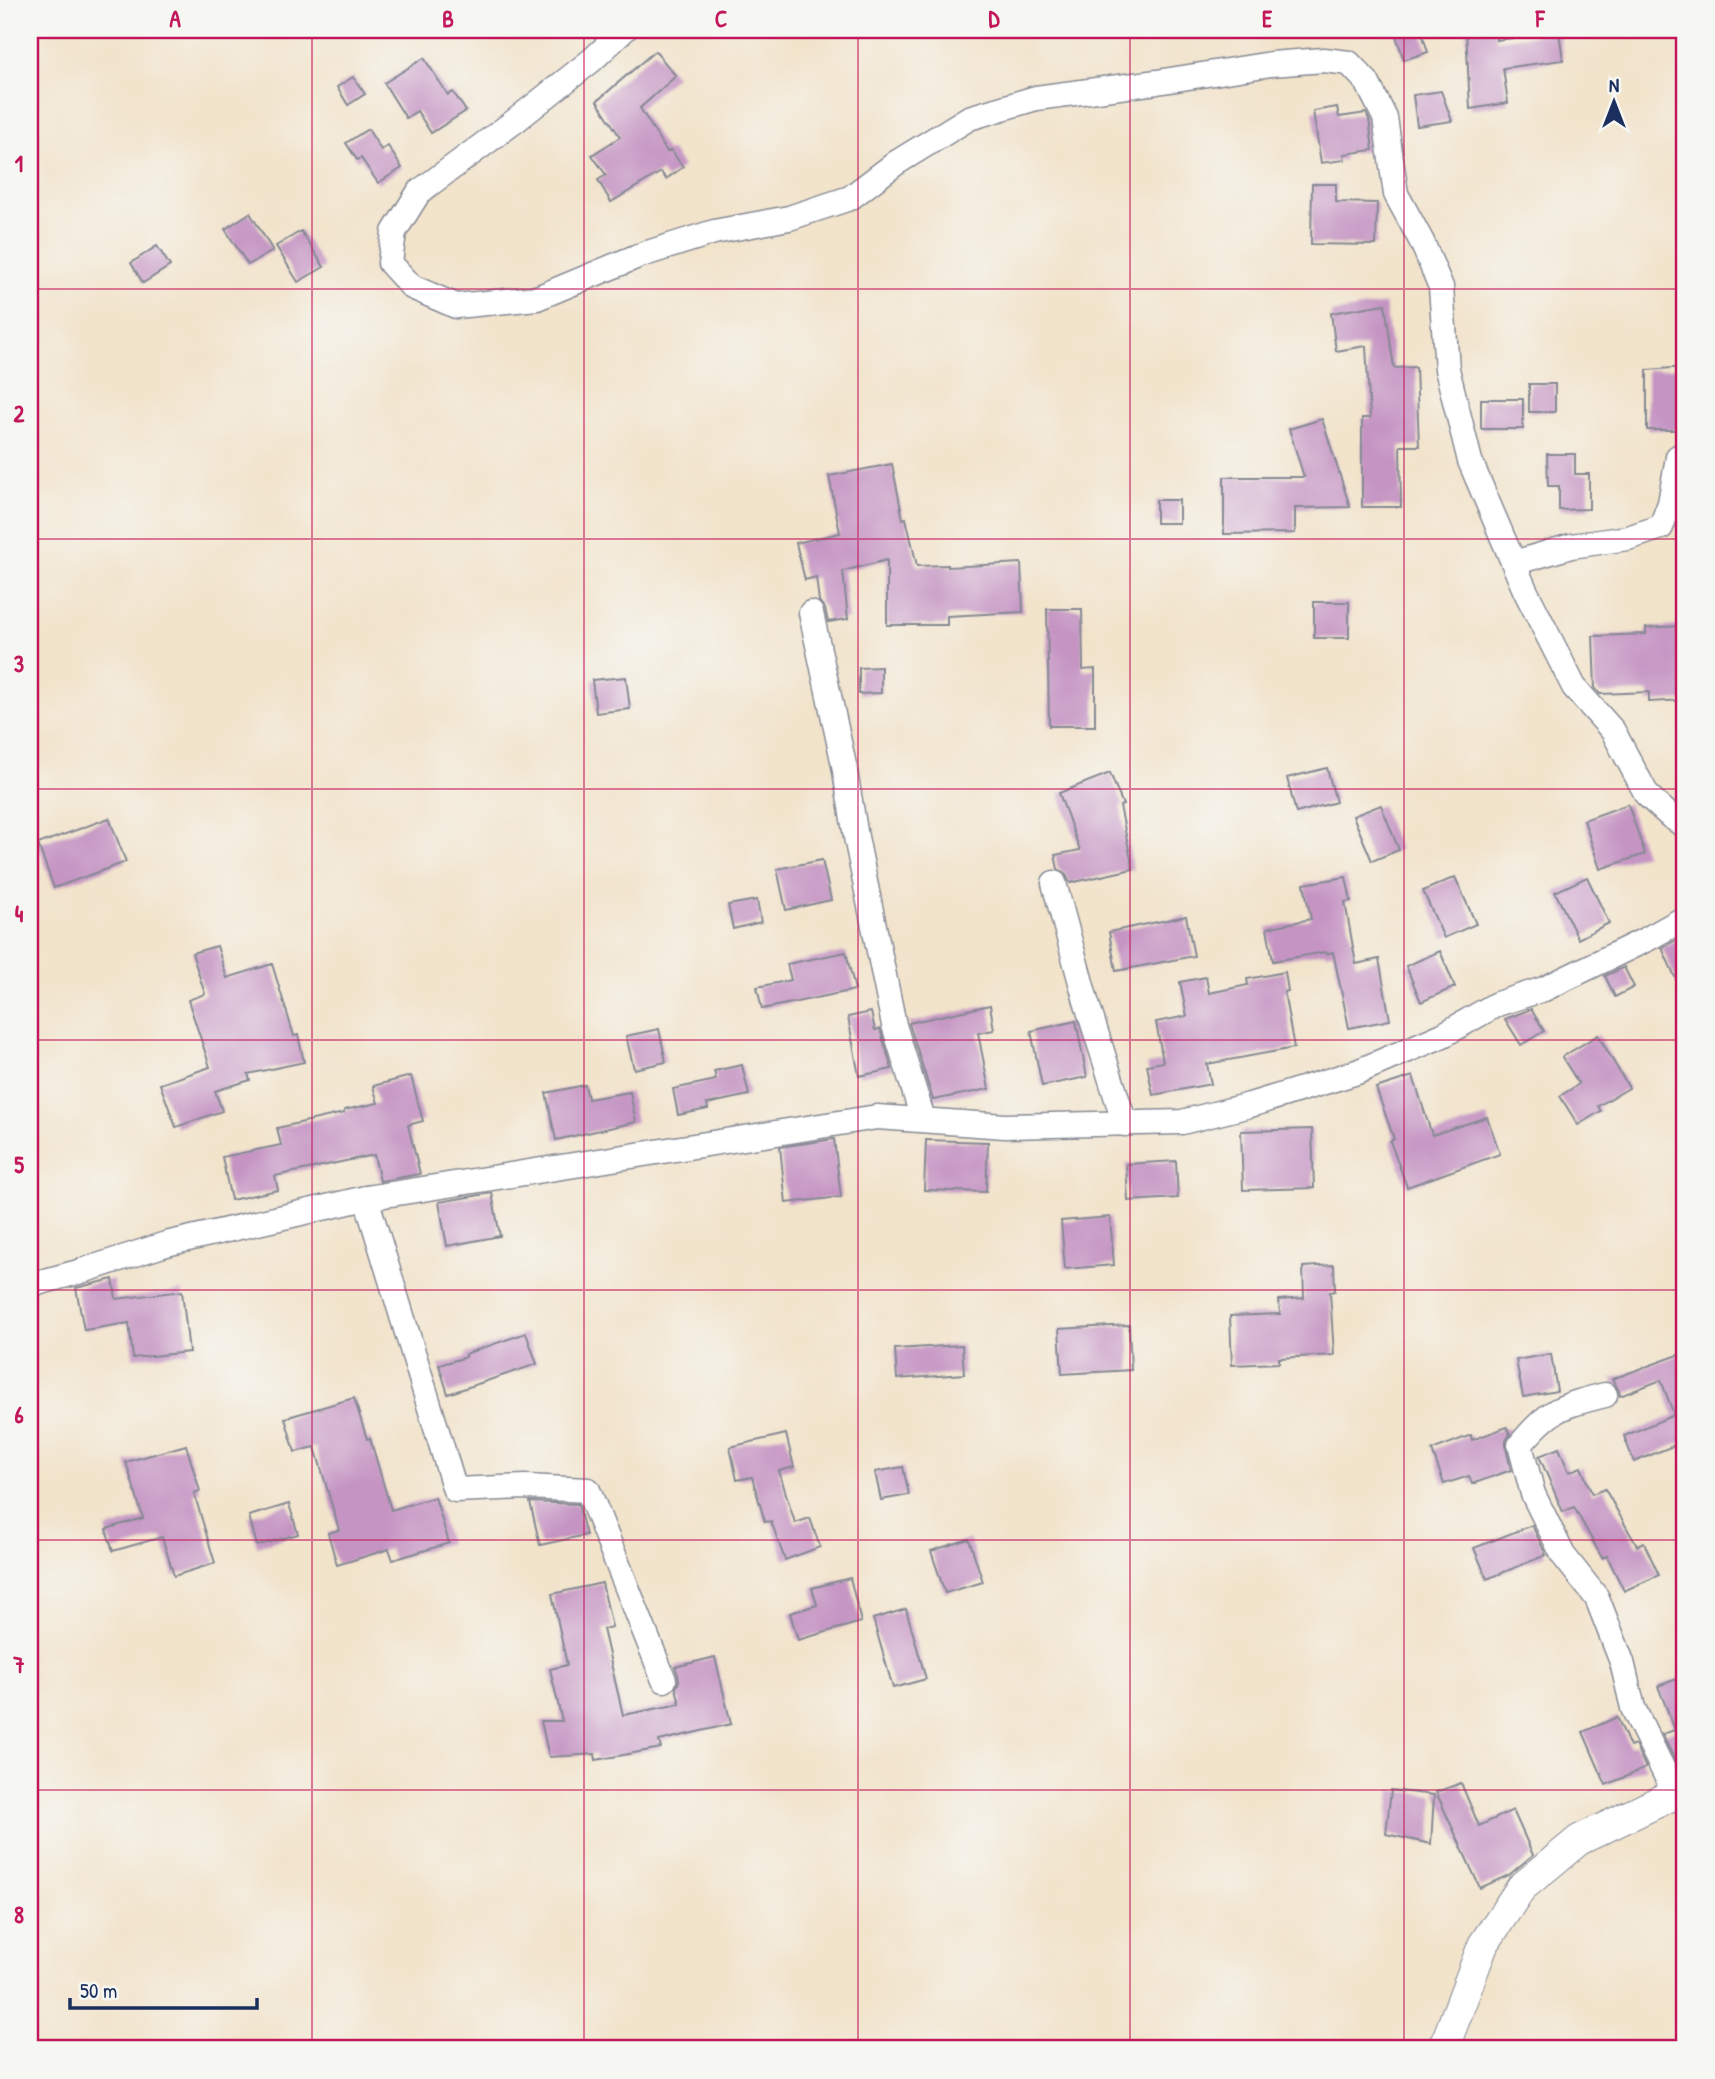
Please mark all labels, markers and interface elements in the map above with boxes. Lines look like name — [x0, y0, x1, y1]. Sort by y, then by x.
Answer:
text: A — [169, 3, 181, 34]
text: B — [442, 3, 454, 34]
text: C — [715, 3, 727, 34]
text: D — [989, 3, 1001, 34]
text: E — [1262, 3, 1273, 34]
text: F — [1535, 3, 1546, 34]
north arrow — [1578, 66, 1648, 136]
text: N — [1609, 72, 1619, 98]
text: 1 — [15, 148, 23, 179]
text: 2 — [14, 398, 25, 429]
text: 3 — [14, 648, 24, 679]
text: 4 — [15, 898, 24, 929]
text: 5 — [14, 1149, 24, 1180]
text: 6 — [14, 1399, 24, 1430]
text: 7 — [12, 1649, 25, 1680]
text: 8 — [14, 1899, 24, 1930]
scale bar — [70, 1967, 257, 2011]
text: 50 m — [80, 1976, 117, 2005]

